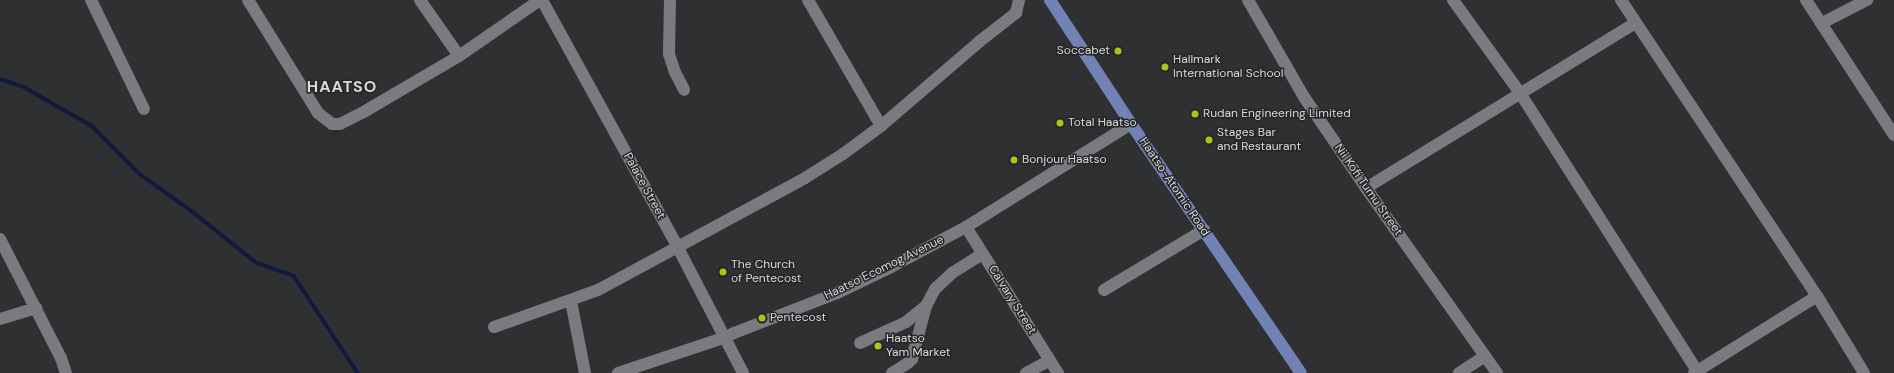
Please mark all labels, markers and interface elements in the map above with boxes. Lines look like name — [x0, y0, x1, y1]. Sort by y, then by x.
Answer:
place label: Soccabet — [1057, 44, 1110, 58]
marker: Soccabet — [1113, 46, 1123, 56]
place label: Hallmark International School — [1173, 53, 1283, 81]
marker: Hallmark International School — [1160, 62, 1170, 72]
district label: HAATSO — [307, 77, 377, 97]
place label: Rudan Engineering Limited — [1203, 107, 1351, 121]
marker: Rudan Engineering Limited — [1190, 109, 1200, 119]
place label: Total Haatso — [1068, 116, 1137, 130]
marker: Total Haatso — [1055, 118, 1065, 128]
place label: Stages Bar and Restaurant — [1217, 126, 1301, 154]
street label: Haatso-Atomic Road — [1136, 135, 1212, 239]
marker: Stages Bar and Restaurant — [1204, 135, 1214, 145]
street label: Nii Kofi Tumu Street — [1331, 141, 1405, 239]
street label: Palace Street — [620, 150, 668, 222]
place label: Bonjour Haatso — [1022, 153, 1107, 167]
marker: Bonjour Haatso — [1009, 155, 1019, 165]
street label: Haatso Ecomog Avenue — [822, 233, 946, 303]
place label: The Church of Pentecost — [731, 258, 801, 286]
street label: Calvary Street — [985, 263, 1039, 337]
marker: The Church of Pentecost — [718, 267, 728, 277]
place label: Pentecost — [770, 311, 826, 325]
marker: Pentecost — [757, 313, 767, 323]
place label: Haatso Yam Market — [886, 332, 950, 360]
marker: Haatso Yam Market — [873, 341, 883, 351]

